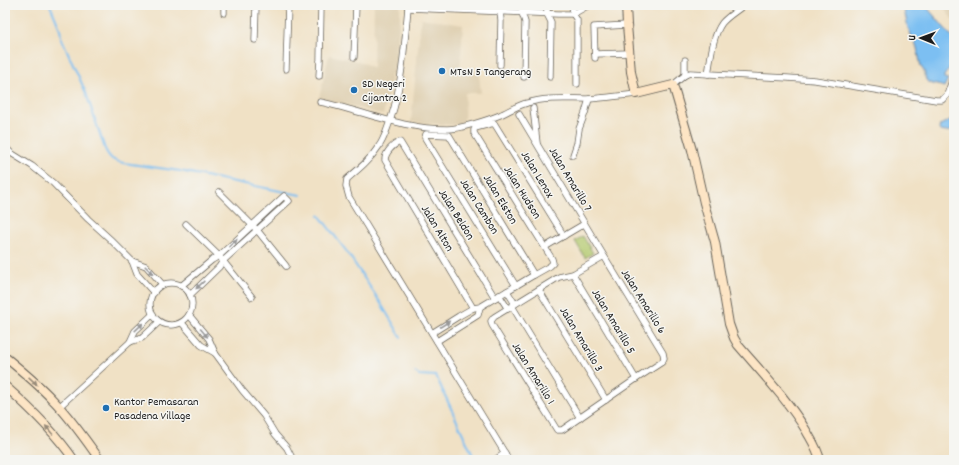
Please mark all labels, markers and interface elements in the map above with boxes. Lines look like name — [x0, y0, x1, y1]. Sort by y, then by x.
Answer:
north arrow — [901, 18, 941, 58]
text: U — [905, 35, 921, 41]
place label: MTsN 5 Tangerang — [450, 64, 531, 81]
marker: MTsN 5 Tangerang — [437, 66, 447, 76]
place label: SD Negeri Cijantra 2 — [362, 76, 407, 107]
marker: SD Negeri Cijantra 2 — [349, 85, 359, 95]
street label: Jalan Amarillo 7 — [544, 144, 596, 215]
street label: Jalan Lenox — [516, 148, 558, 202]
street label: Jalan Hudson — [499, 163, 545, 223]
street label: Jalan Elston — [478, 172, 522, 228]
street label: Jalan Cambon — [455, 176, 503, 238]
street label: Jalan Beldon — [433, 186, 478, 244]
street label: Jalan Alton — [416, 202, 457, 256]
one-way arrow — [228, 238, 238, 248]
one-way arrow — [145, 265, 154, 275]
street label: Jalan Amarillo 6 — [616, 266, 669, 338]
one-way arrow — [195, 281, 205, 290]
street label: Jalan Amarillo 5 — [587, 286, 639, 358]
street label: Jalan Amarillo 3 — [555, 304, 607, 375]
one-way arrow — [439, 321, 451, 328]
one-way arrow — [134, 322, 144, 332]
one-way arrow — [200, 328, 209, 338]
street label: Jalan Amarillo 1 — [507, 339, 559, 408]
one-way arrow — [28, 376, 38, 386]
place label: Kantor Pemasaran Pasadena Village — [114, 394, 199, 425]
marker: Kantor Pemasaran Pasadena Village — [101, 403, 111, 413]
one-way arrow — [45, 424, 54, 435]

